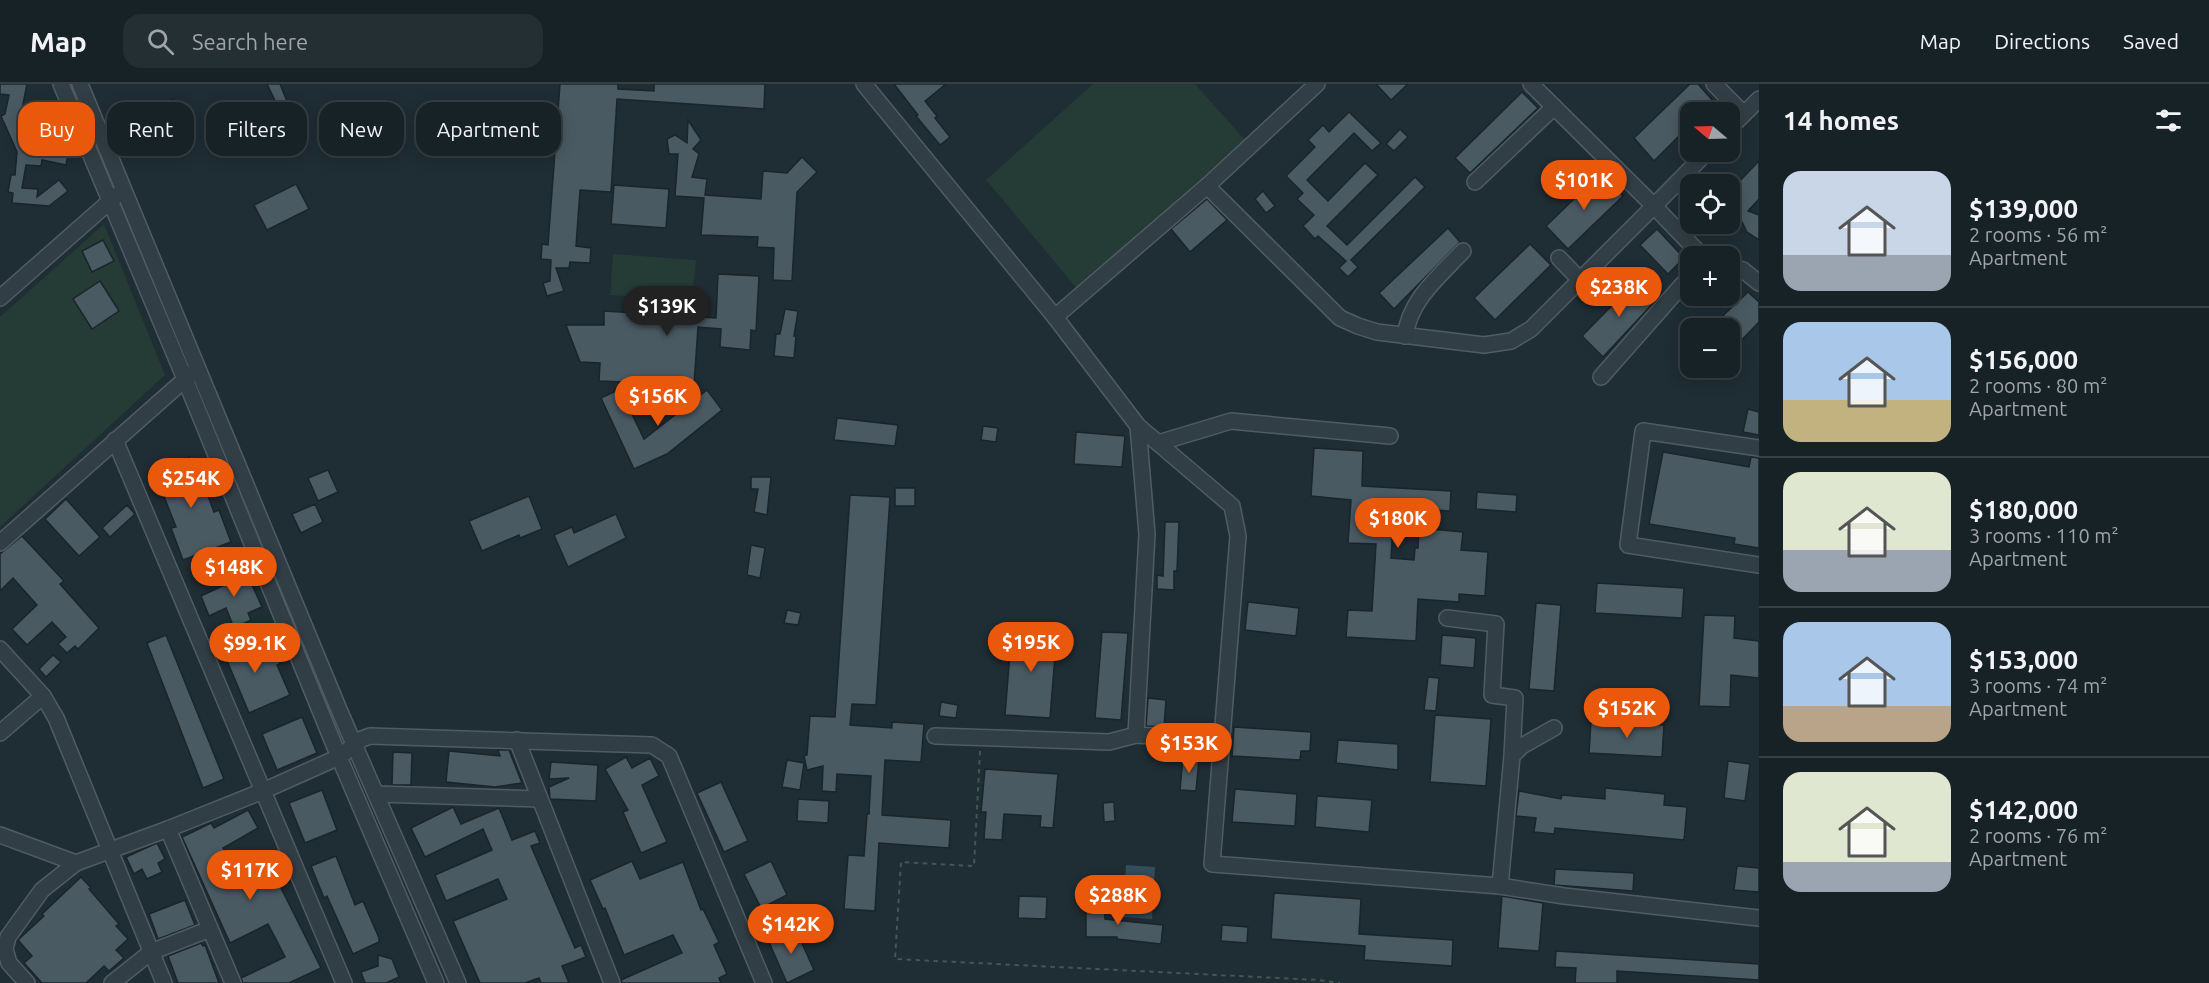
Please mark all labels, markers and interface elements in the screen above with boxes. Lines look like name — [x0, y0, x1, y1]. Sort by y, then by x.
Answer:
search box — [123, 14, 543, 68]
icon: search — [144, 25, 177, 58]
text: Map — [30, 26, 87, 57]
text: Search here — [192, 29, 308, 54]
text: Map — [1920, 29, 1961, 53]
text: Directions — [1994, 29, 2090, 53]
text: Saved — [2123, 29, 2179, 53]
chip: Buy — [18, 102, 95, 156]
chip: Rent — [107, 102, 194, 156]
chip: Filters — [206, 102, 307, 156]
chip: New — [319, 102, 404, 156]
chip: Apartment — [416, 102, 561, 156]
north arrow — [1680, 102, 1740, 162]
map controls — [1680, 102, 1740, 378]
icon: filters — [2152, 104, 2185, 137]
text: 14 homes — [1783, 106, 1899, 135]
pin: $101K — [1542, 160, 1626, 211]
text: $101K — [1555, 168, 1613, 191]
button: locate — [1680, 174, 1740, 234]
text: $139,000 — [1969, 194, 2078, 223]
icon: home — [1831, 195, 1903, 267]
text: 2 rooms · 56 m² — [1969, 223, 2107, 246]
button: + — [1680, 246, 1740, 306]
text: Apartment — [1969, 246, 2067, 269]
pin: $238K — [1577, 267, 1661, 318]
text: $238K — [1590, 275, 1648, 298]
pin: $139K — [625, 286, 709, 337]
text: $139K — [638, 294, 696, 317]
button: − — [1680, 318, 1740, 378]
text: $156,000 — [1969, 345, 2078, 374]
icon: home — [1831, 346, 1903, 418]
text: 2 rooms · 80 m² — [1969, 374, 2107, 397]
pin: $156K — [616, 376, 700, 427]
text: $156K — [629, 384, 687, 407]
text: Apartment — [1969, 397, 2067, 420]
pin: $254K — [149, 458, 233, 509]
text: $254K — [162, 466, 220, 489]
text: $180,000 — [1969, 495, 2078, 524]
icon: home — [1831, 496, 1903, 568]
pin: $180K — [1356, 498, 1440, 549]
text: $180K — [1369, 506, 1427, 529]
text: 3 rooms · 110 m² — [1969, 524, 2119, 547]
pin: $148K — [192, 547, 276, 598]
text: Apartment — [1969, 547, 2067, 570]
text: $148K — [205, 555, 263, 578]
pin: $195K — [989, 622, 1073, 673]
pin: $99.1K — [206, 623, 304, 674]
text: $195K — [1002, 630, 1060, 653]
text: $99.1K — [223, 631, 287, 654]
text: $153,000 — [1969, 645, 2078, 674]
icon: home — [1831, 646, 1903, 718]
text: 3 rooms · 74 m² — [1969, 674, 2107, 697]
pin: $152K — [1585, 688, 1669, 739]
text: $152K — [1598, 696, 1656, 719]
text: Apartment — [1969, 697, 2067, 720]
pin: $153K — [1147, 723, 1231, 774]
text: $153K — [1160, 731, 1218, 754]
text: $142,000 — [1969, 795, 2078, 824]
icon: home — [1831, 796, 1903, 868]
text: 2 rooms · 76 m² — [1969, 824, 2107, 847]
text: Apartment — [1969, 847, 2067, 870]
pin: $117K — [208, 850, 292, 901]
text: $117K — [221, 858, 279, 881]
pin: $288K — [1076, 875, 1160, 926]
text: $288K — [1089, 883, 1147, 906]
pin: $142K — [749, 904, 833, 955]
text: $142K — [762, 912, 820, 935]

